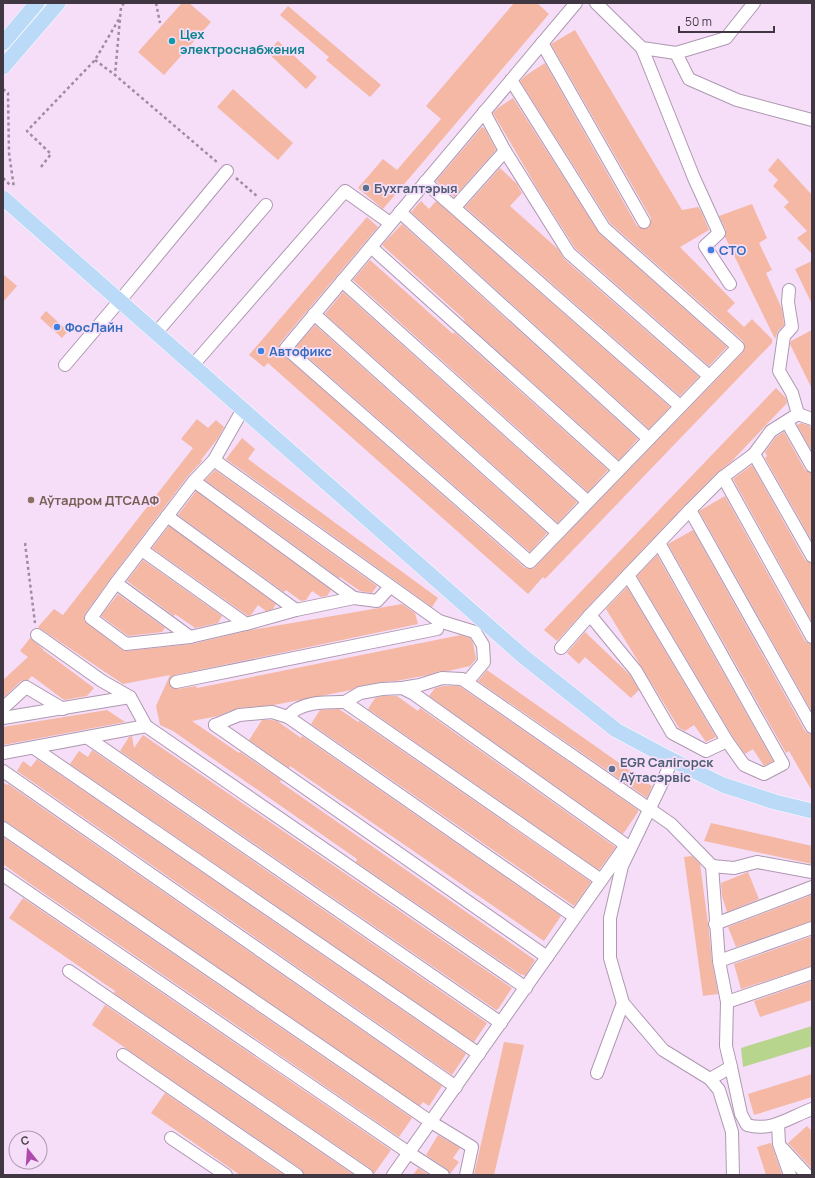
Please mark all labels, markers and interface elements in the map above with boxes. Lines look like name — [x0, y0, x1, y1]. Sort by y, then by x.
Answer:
scale bar — [679, 8, 774, 34]
text: 50 m — [685, 13, 712, 30]
place label: Цех электроснабжения — [180, 25, 305, 58]
marker: Цех электроснабжения — [167, 36, 177, 46]
place label: Бухгалтэрыя — [374, 179, 458, 197]
marker: Бухгалтэрыя — [361, 183, 371, 193]
place label: СТО — [719, 241, 746, 259]
marker: СТО — [706, 245, 716, 255]
place label: ФосЛайн — [65, 318, 123, 336]
marker: ФосЛайн — [52, 322, 62, 332]
place label: Автофикс — [269, 342, 332, 360]
marker: Автофикс — [256, 346, 266, 356]
place label: Аўтадром ДТСААФ — [39, 491, 159, 509]
marker: Аўтадром ДТСААФ — [26, 495, 36, 505]
place label: EGR Салігорск Аўтасэрвіс — [620, 753, 714, 786]
marker: EGR Салігорск Аўтасэрвіс — [607, 764, 617, 774]
north arrow — [8, 1130, 48, 1170]
text: С — [19, 1132, 31, 1148]

